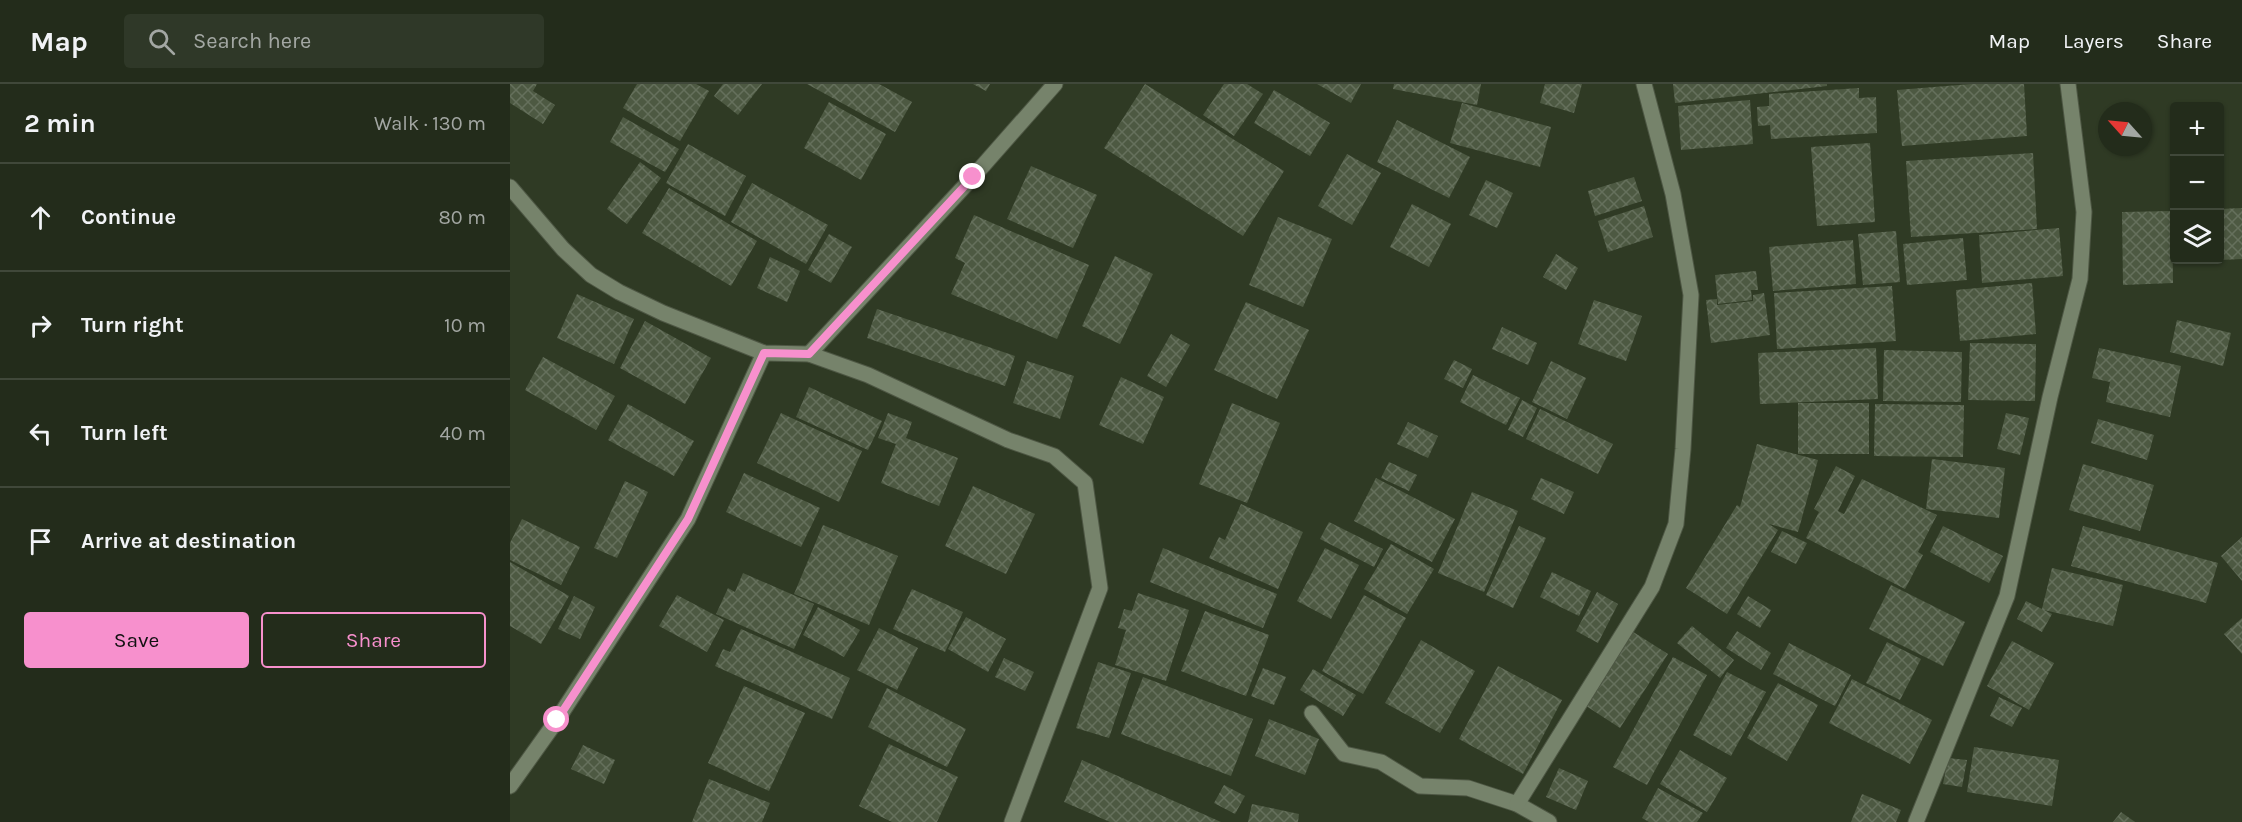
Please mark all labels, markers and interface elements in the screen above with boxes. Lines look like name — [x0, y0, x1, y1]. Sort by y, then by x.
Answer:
search box — [124, 14, 544, 68]
text: Map — [30, 25, 88, 58]
icon: search — [145, 25, 178, 58]
text: Search here — [193, 28, 311, 54]
text: Map — [1988, 29, 2030, 53]
text: Layers — [2063, 29, 2124, 53]
text: Share — [2157, 29, 2212, 53]
north arrow — [2098, 102, 2152, 156]
map controls — [2170, 102, 2224, 264]
button: + — [2170, 102, 2224, 156]
text: 2 min — [24, 108, 96, 139]
text: Walk · 130 m — [374, 112, 486, 135]
button: − — [2170, 156, 2224, 210]
route end — [959, 163, 985, 189]
icon: ahead — [24, 201, 57, 234]
text: Continue — [81, 204, 176, 230]
text: 80 m — [438, 206, 486, 229]
button: layers — [2170, 210, 2224, 264]
icon: right — [24, 309, 57, 342]
text: Turn right — [81, 312, 184, 338]
text: 10 m — [444, 314, 486, 337]
icon: left — [24, 417, 57, 450]
text: Turn left — [81, 420, 168, 446]
text: 40 m — [440, 422, 486, 445]
icon: arrive — [24, 525, 57, 558]
text: Arrive at destination — [81, 528, 296, 554]
button: Save — [24, 612, 249, 668]
button: Share — [261, 612, 486, 668]
route start — [543, 706, 569, 732]

